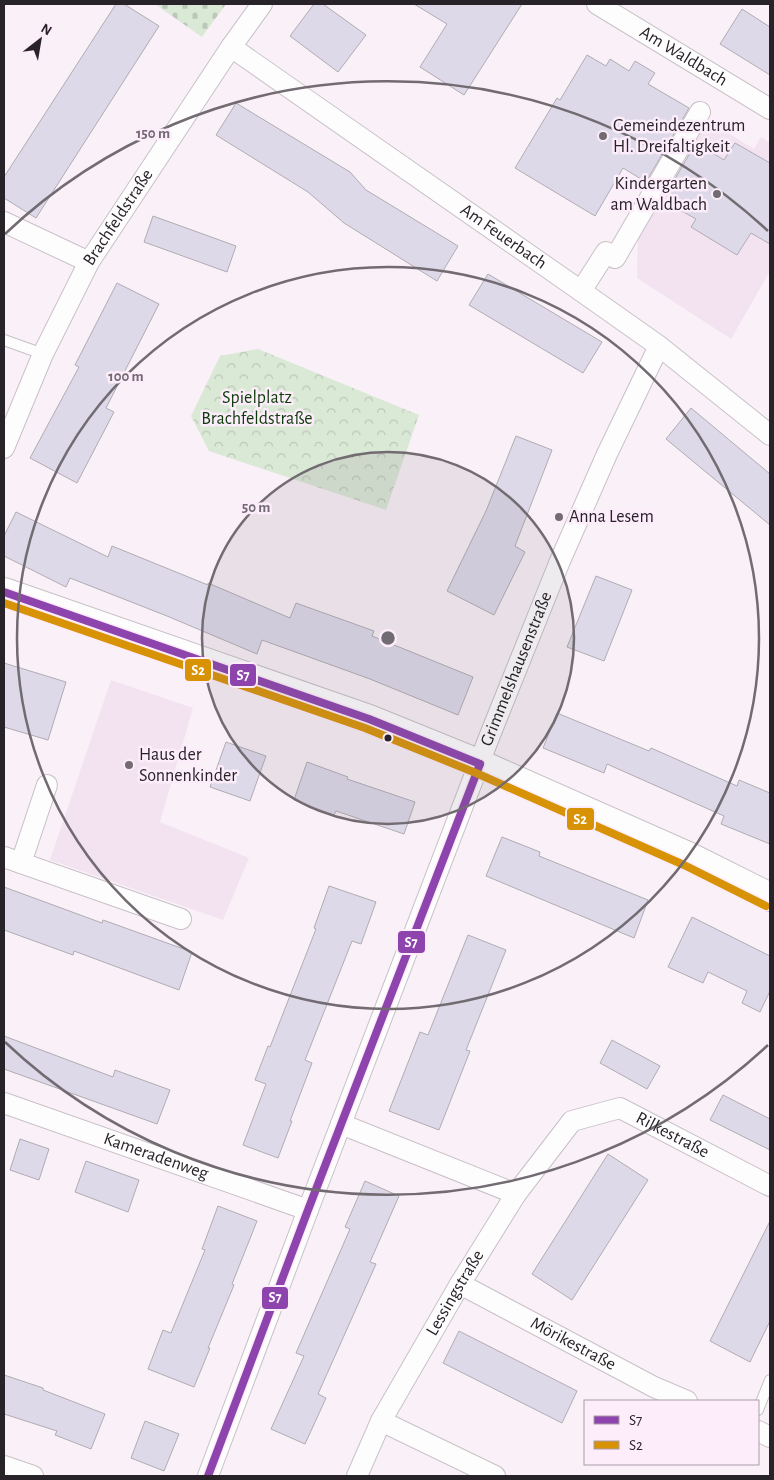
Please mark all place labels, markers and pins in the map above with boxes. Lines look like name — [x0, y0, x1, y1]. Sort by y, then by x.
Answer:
place label: Gemeindezentrum Hl. Dreifaltigkeit — [613, 117, 745, 156]
marker: Gemeindezentrum Hl. Dreifaltigkeit — [597, 130, 609, 142]
place label: Kindergarten am Waldbach — [610, 175, 707, 214]
marker: Kindergarten am Waldbach — [711, 188, 723, 200]
place label: Anna Lesem — [569, 508, 654, 526]
marker: Anna Lesem — [553, 511, 565, 523]
centre of rings — [379, 629, 397, 647]
unlabelled marker — [383, 733, 393, 743]
place label: Haus der Sonnenkinder — [139, 746, 237, 785]
marker: Haus der Sonnenkinder — [123, 759, 135, 771]

